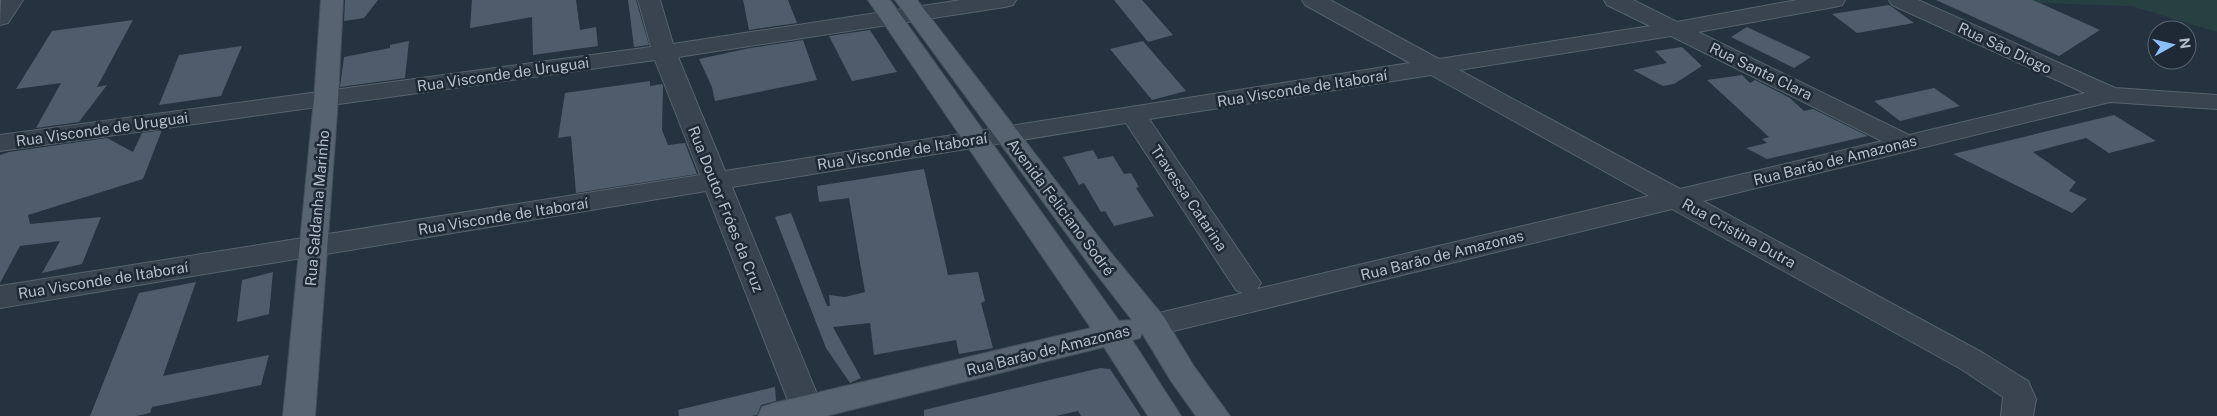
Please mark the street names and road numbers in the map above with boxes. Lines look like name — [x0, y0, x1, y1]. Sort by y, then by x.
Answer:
street label: Rua São Diogo — [1956, 19, 2054, 77]
street label: Rua Santa Clara — [1707, 39, 1815, 103]
street label: Rua Visconde de Uruguai — [416, 54, 590, 94]
street label: Rua Visconde de Itaboraí — [1216, 66, 1389, 110]
street label: Rua Visconde de Uruguai — [15, 109, 189, 149]
street label: Rua Doutor Fróes da Cruz — [685, 124, 767, 294]
street label: Rua Saldanha Marinho — [302, 129, 332, 287]
street label: Rua Visconde de Itaboraí — [816, 129, 989, 173]
street label: Rua Barão de Amazonas — [1752, 131, 1918, 189]
street label: Avenida Feliciano Sodré — [1004, 135, 1118, 279]
street label: Travessa Catarina — [1147, 142, 1231, 254]
street label: Rua Visconde de Itaboraí — [417, 194, 590, 238]
street label: Rua Cristina Dutra — [1679, 195, 1799, 271]
street label: Rua Barão de Amazonas — [1359, 226, 1525, 284]
street label: Rua Visconde de Itaboraí — [17, 258, 190, 302]
street label: Rua Barão de Amazonas — [965, 321, 1131, 379]

